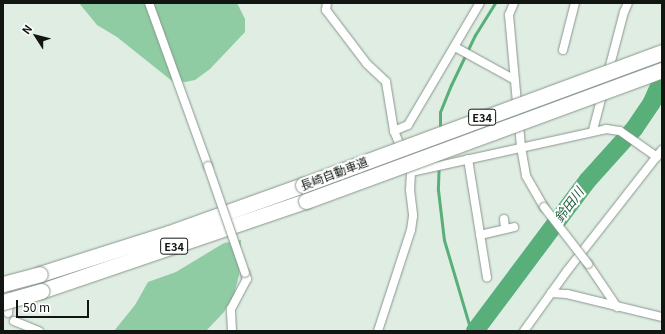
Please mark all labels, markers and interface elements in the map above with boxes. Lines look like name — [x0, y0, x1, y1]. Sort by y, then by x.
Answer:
north arrow — [16, 16, 56, 56]
text: N — [17, 21, 35, 37]
road number: E34 — [468, 108, 496, 126]
street label: 長崎自動車道 — [298, 153, 370, 193]
water label: 鈴田川 — [551, 185, 587, 225]
road number: E34 — [160, 237, 188, 255]
scale bar — [18, 292, 91, 318]
text: 50 m — [23, 298, 50, 315]

